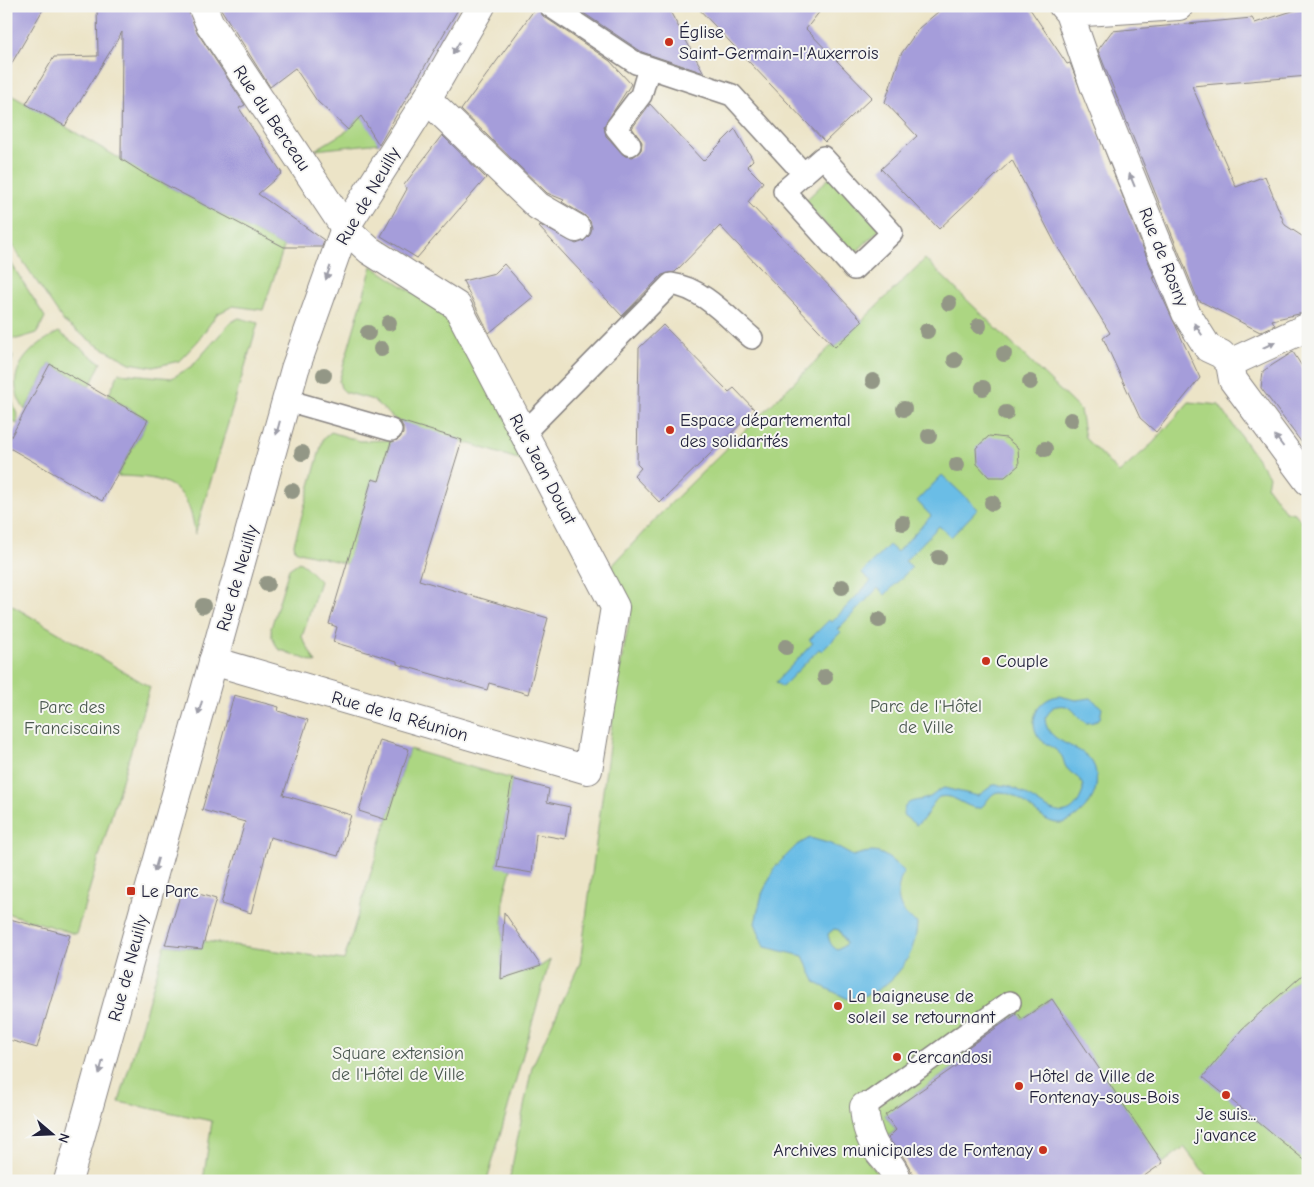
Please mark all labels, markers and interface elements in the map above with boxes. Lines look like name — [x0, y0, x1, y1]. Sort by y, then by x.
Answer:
place label: Église Saint-Germain-l'Auxerrois — [679, 21, 879, 64]
marker: Église Saint-Germain-l'Auxerrois — [663, 36, 675, 48]
one-way arrow — [452, 42, 461, 55]
street label: Rue du Berceau — [229, 62, 315, 175]
street label: Rue de Neuilly — [332, 143, 405, 249]
one-way arrow — [1128, 173, 1136, 187]
street label: Rue de Rosny — [1134, 205, 1193, 311]
one-way arrow — [324, 266, 331, 281]
one-way arrow — [1193, 322, 1202, 336]
one-way arrow — [1262, 340, 1276, 348]
street label: Rue Jean Douat — [505, 410, 581, 529]
place label: Espace départemental des solidarités — [680, 410, 851, 452]
one-way arrow — [274, 421, 282, 436]
marker: Espace départemental des solidarités — [664, 424, 676, 436]
one-way arrow — [1274, 435, 1284, 448]
street label: Rue de Neuilly — [212, 522, 263, 634]
place label: Couple — [996, 651, 1048, 672]
marker: Couple — [980, 655, 992, 667]
street label: Rue de la Réunion — [329, 687, 471, 746]
park label: Parc de l'Hôtel de Ville — [870, 696, 982, 738]
park label: Parc des Franciscains — [24, 697, 120, 739]
one-way arrow — [196, 700, 204, 716]
one-way arrow — [152, 857, 160, 872]
place label: Le Parc — [141, 881, 199, 902]
marker: Le Parc — [125, 885, 137, 897]
street label: Rue de Neuilly — [104, 912, 153, 1024]
place label: La baigneuse de soleil se retournant — [848, 986, 996, 1028]
marker: La baigneuse de soleil se retournant — [832, 1000, 844, 1012]
park label: Square extension de l'Hôtel de Ville — [331, 1043, 465, 1085]
place label: Cercandosi — [907, 1047, 992, 1068]
marker: Cercandosi — [891, 1051, 903, 1063]
one-way arrow — [96, 1059, 104, 1074]
place label: Hôtel de Ville de Fontenay-sous-Bois — [1029, 1066, 1179, 1108]
marker: Hôtel de Ville de Fontenay-sous-Bois — [1013, 1080, 1025, 1092]
marker: Je suis... j'avance — [1220, 1089, 1232, 1101]
place label: Je suis... j'avance — [1193, 1104, 1257, 1146]
north arrow — [28, 1110, 78, 1160]
text: N — [54, 1131, 73, 1145]
place label: Archives municipales de Fontenay — [773, 1140, 1034, 1161]
marker: Archives municipales de Fontenay — [1037, 1144, 1049, 1156]

